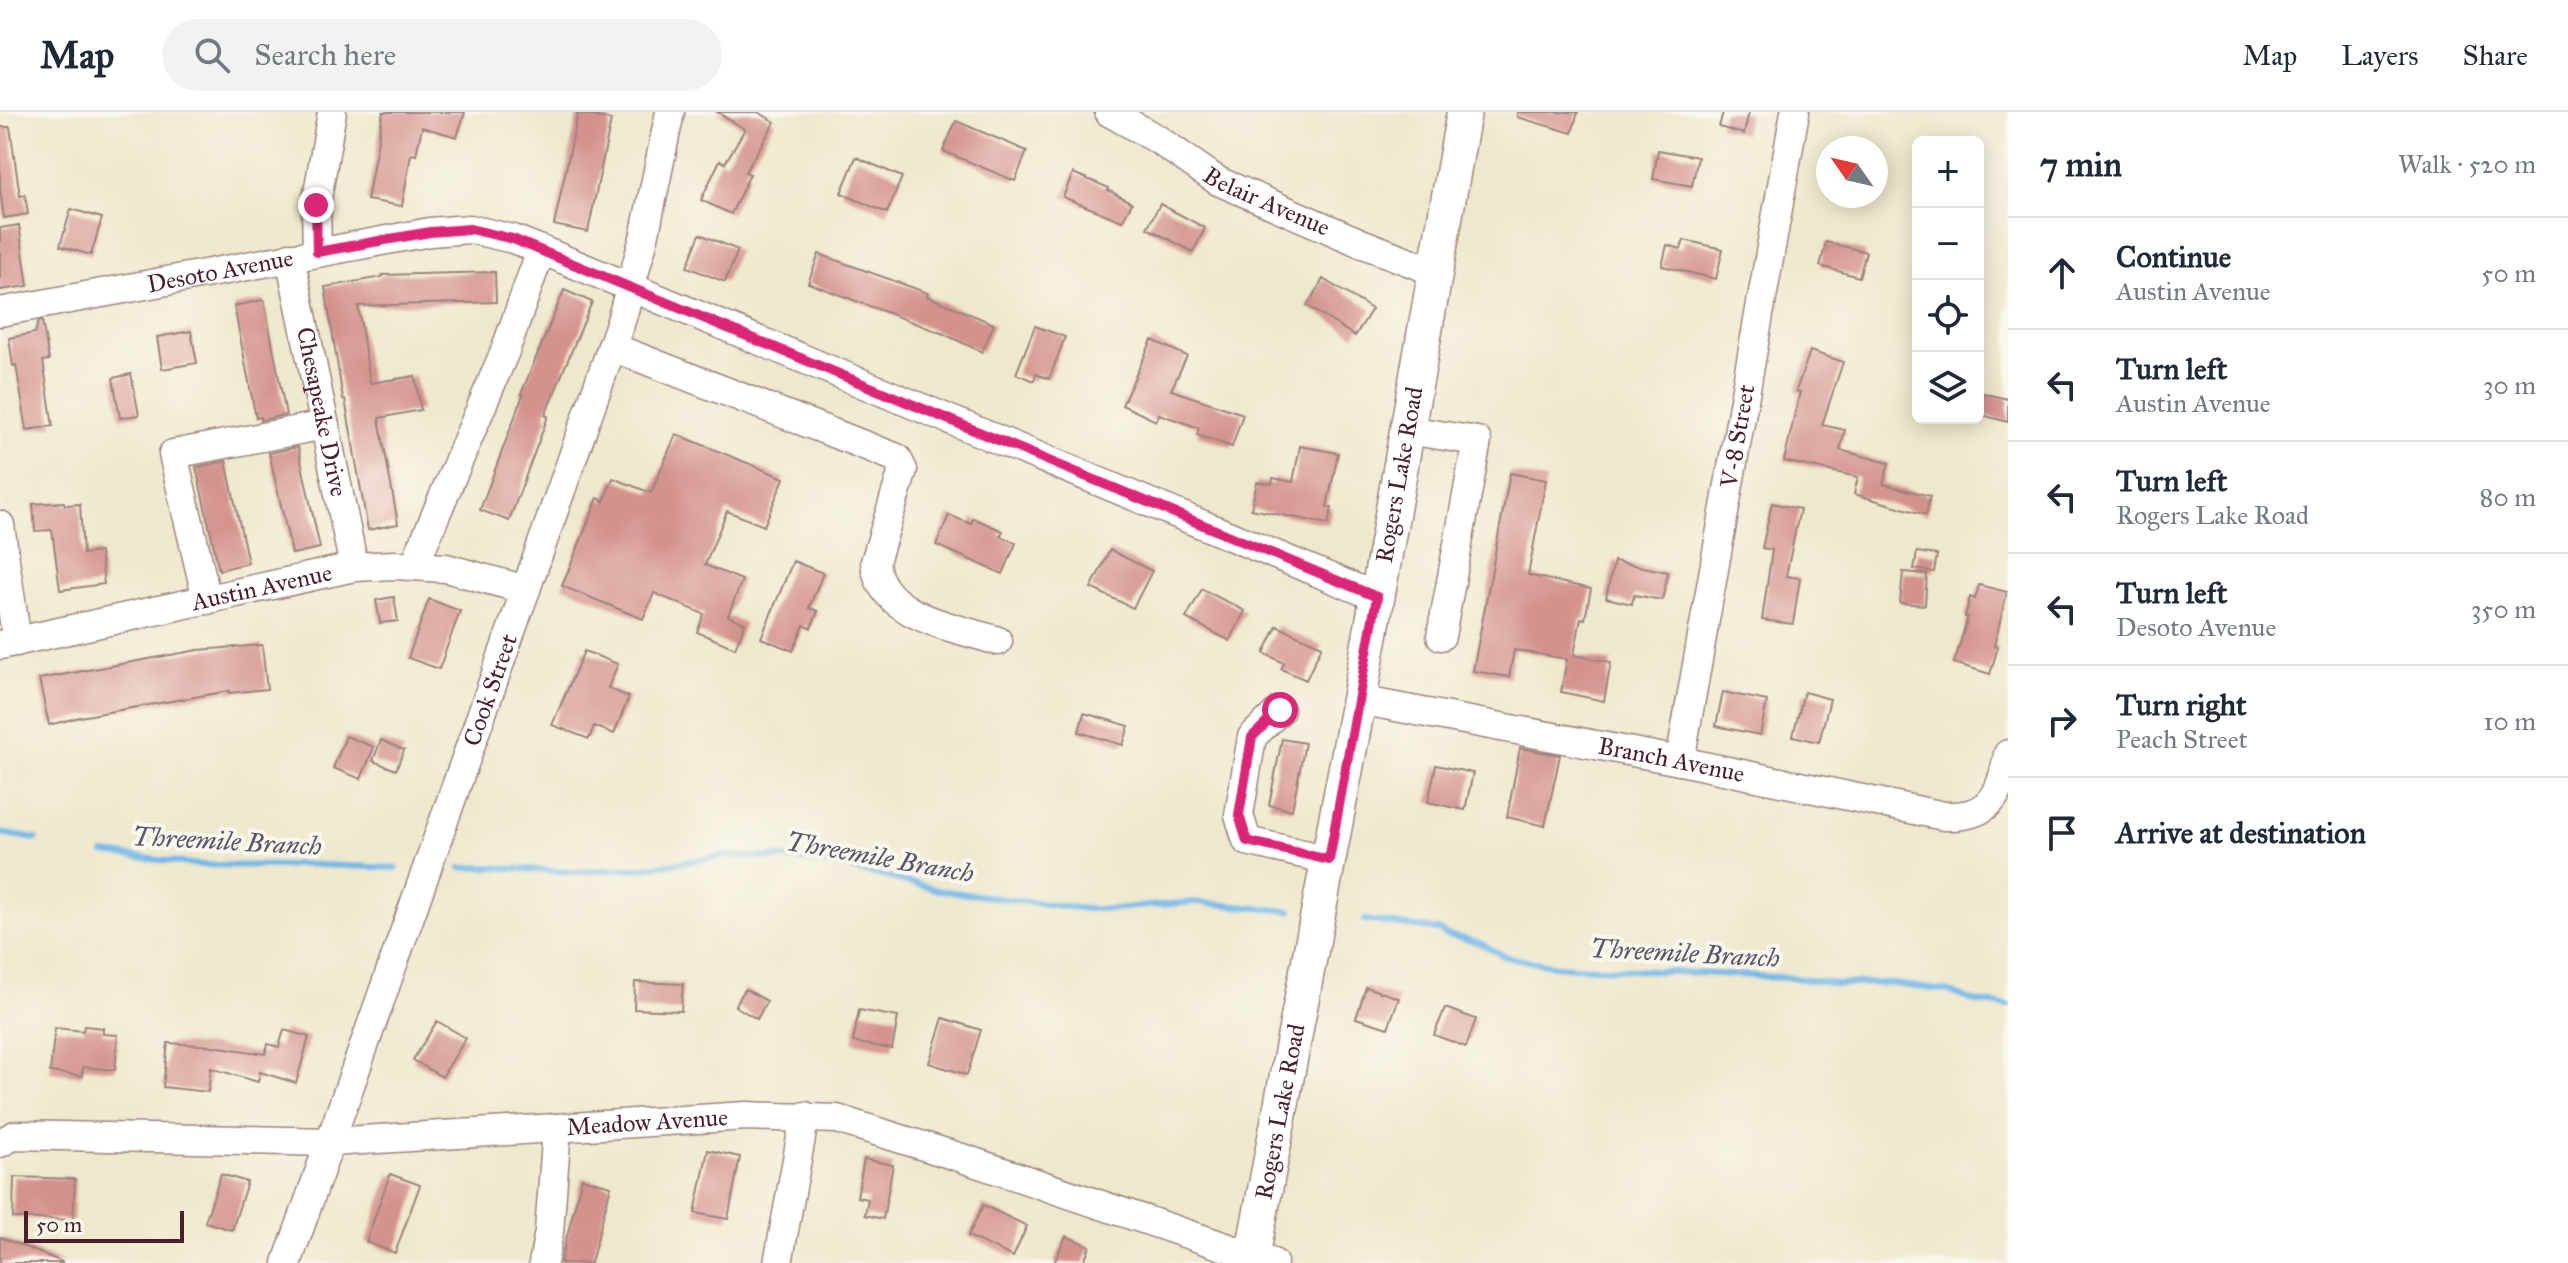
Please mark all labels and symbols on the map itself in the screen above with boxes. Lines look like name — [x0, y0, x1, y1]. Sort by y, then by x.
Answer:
north arrow — [1816, 136, 1888, 208]
street label: Belair Avenue — [1197, 160, 1335, 243]
route end — [298, 187, 334, 223]
street label: Desoto Avenue — [145, 243, 296, 299]
street label: Chesapeake Drive — [290, 324, 354, 499]
street label: V-8 Street — [1714, 382, 1762, 491]
street label: Rogers Lake Road — [1369, 384, 1430, 565]
street label: Austin Avenue — [188, 557, 335, 618]
street label: Cook Street — [457, 629, 524, 750]
route start — [1262, 692, 1298, 728]
street label: Branch Avenue — [1596, 731, 1747, 789]
water label: Threemile Branch — [131, 820, 323, 862]
water label: Threemile Branch — [784, 825, 977, 889]
water label: Threemile Branch — [1589, 932, 1781, 974]
street label: Rogers Lake Road — [1248, 1021, 1312, 1202]
street label: Meadow Avenue — [566, 1102, 729, 1142]
scale bar — [24, 1207, 184, 1243]

